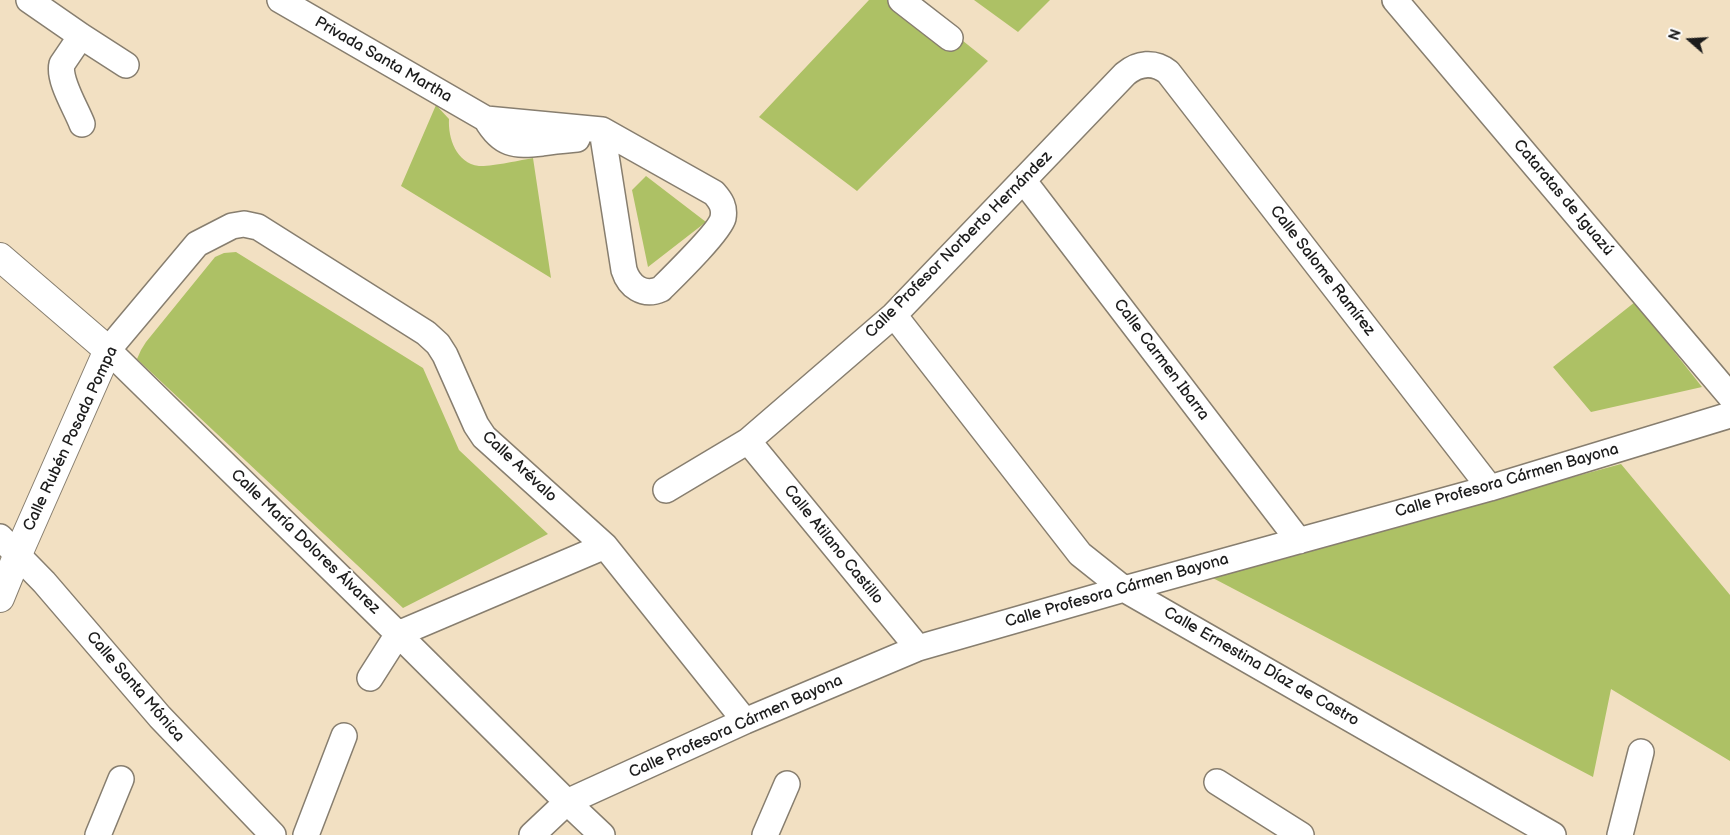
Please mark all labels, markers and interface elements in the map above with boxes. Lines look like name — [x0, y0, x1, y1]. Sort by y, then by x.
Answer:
street label: Privada Santa Martha — [311, 13, 455, 107]
north arrow — [1665, 15, 1715, 65]
text: N — [1666, 27, 1685, 43]
street label: Cataratas de Iguazú — [1509, 136, 1617, 260]
street label: Calle Profesor Norberto Hernández — [862, 148, 1056, 342]
street label: Calle Salome Ramírez — [1265, 202, 1379, 340]
street label: Calle Carmen Ibarra — [1109, 296, 1213, 424]
street label: Calle Rubén Posada Pompa — [20, 344, 122, 534]
street label: Calle Arévalo — [478, 428, 560, 506]
street label: Calle Profesora Cármen Bayona — [1393, 440, 1621, 522]
street label: Calle María Dolores Álvarez — [226, 466, 384, 618]
street label: Calle Atilano Castillo — [779, 482, 887, 608]
street label: Calle Profesora Cármen Bayona — [1003, 550, 1231, 632]
street label: Calle Ernestina Díaz de Castro — [1160, 603, 1362, 731]
street label: Calle Santa Mónica — [82, 628, 188, 746]
street label: Calle Profesora Cármen Bayona — [626, 671, 846, 783]

